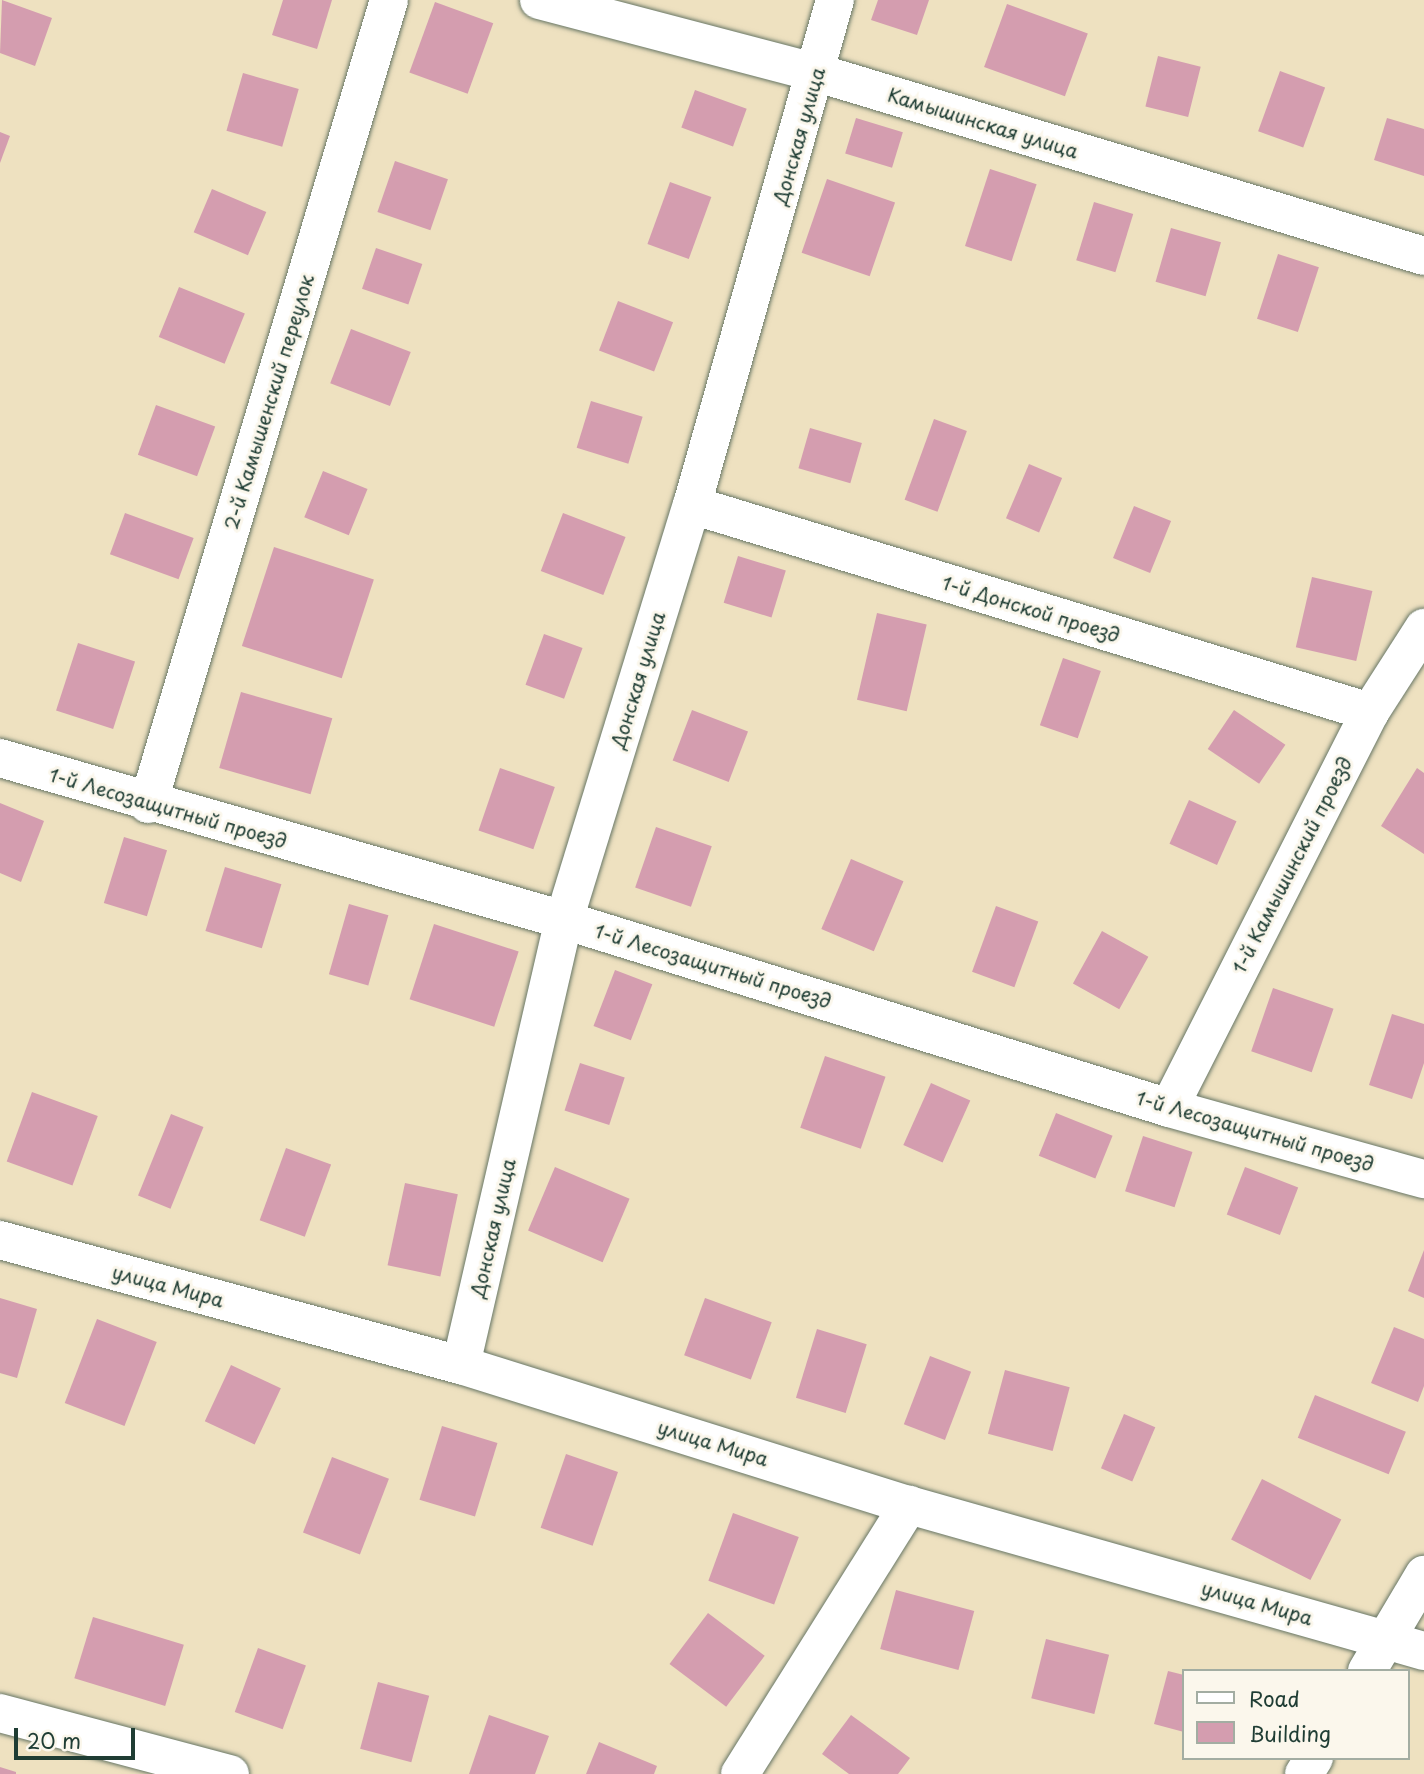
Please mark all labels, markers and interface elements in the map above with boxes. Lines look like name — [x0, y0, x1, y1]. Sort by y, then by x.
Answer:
street label: Донская улица — [768, 64, 830, 208]
street label: Камышинская улица — [885, 83, 1081, 163]
street label: 2-й Камышенский переулок — [219, 272, 319, 532]
street label: 1-й Донской проезд — [939, 571, 1123, 647]
street label: Донская улица — [606, 608, 670, 752]
street label: 1-й Камышинский проезд — [1227, 753, 1357, 977]
street label: 1-й Лесозащитный проезд — [46, 763, 290, 853]
street label: 1-й Лесозащитный проезд — [592, 919, 834, 1013]
street label: 1-й Лесозащитный проезд — [1133, 1086, 1377, 1176]
street label: Донская улица — [466, 1156, 520, 1300]
street label: улица Мира — [109, 1260, 227, 1312]
street label: улица Мира — [654, 1415, 772, 1471]
street label: улица Мира — [1198, 1576, 1316, 1630]
legend — [1182, 1669, 1410, 1760]
text: Road — [1249, 1682, 1300, 1714]
scale bar — [18, 1714, 138, 1758]
text: Building — [1249, 1717, 1331, 1749]
text: 20 m — [27, 1724, 81, 1756]

